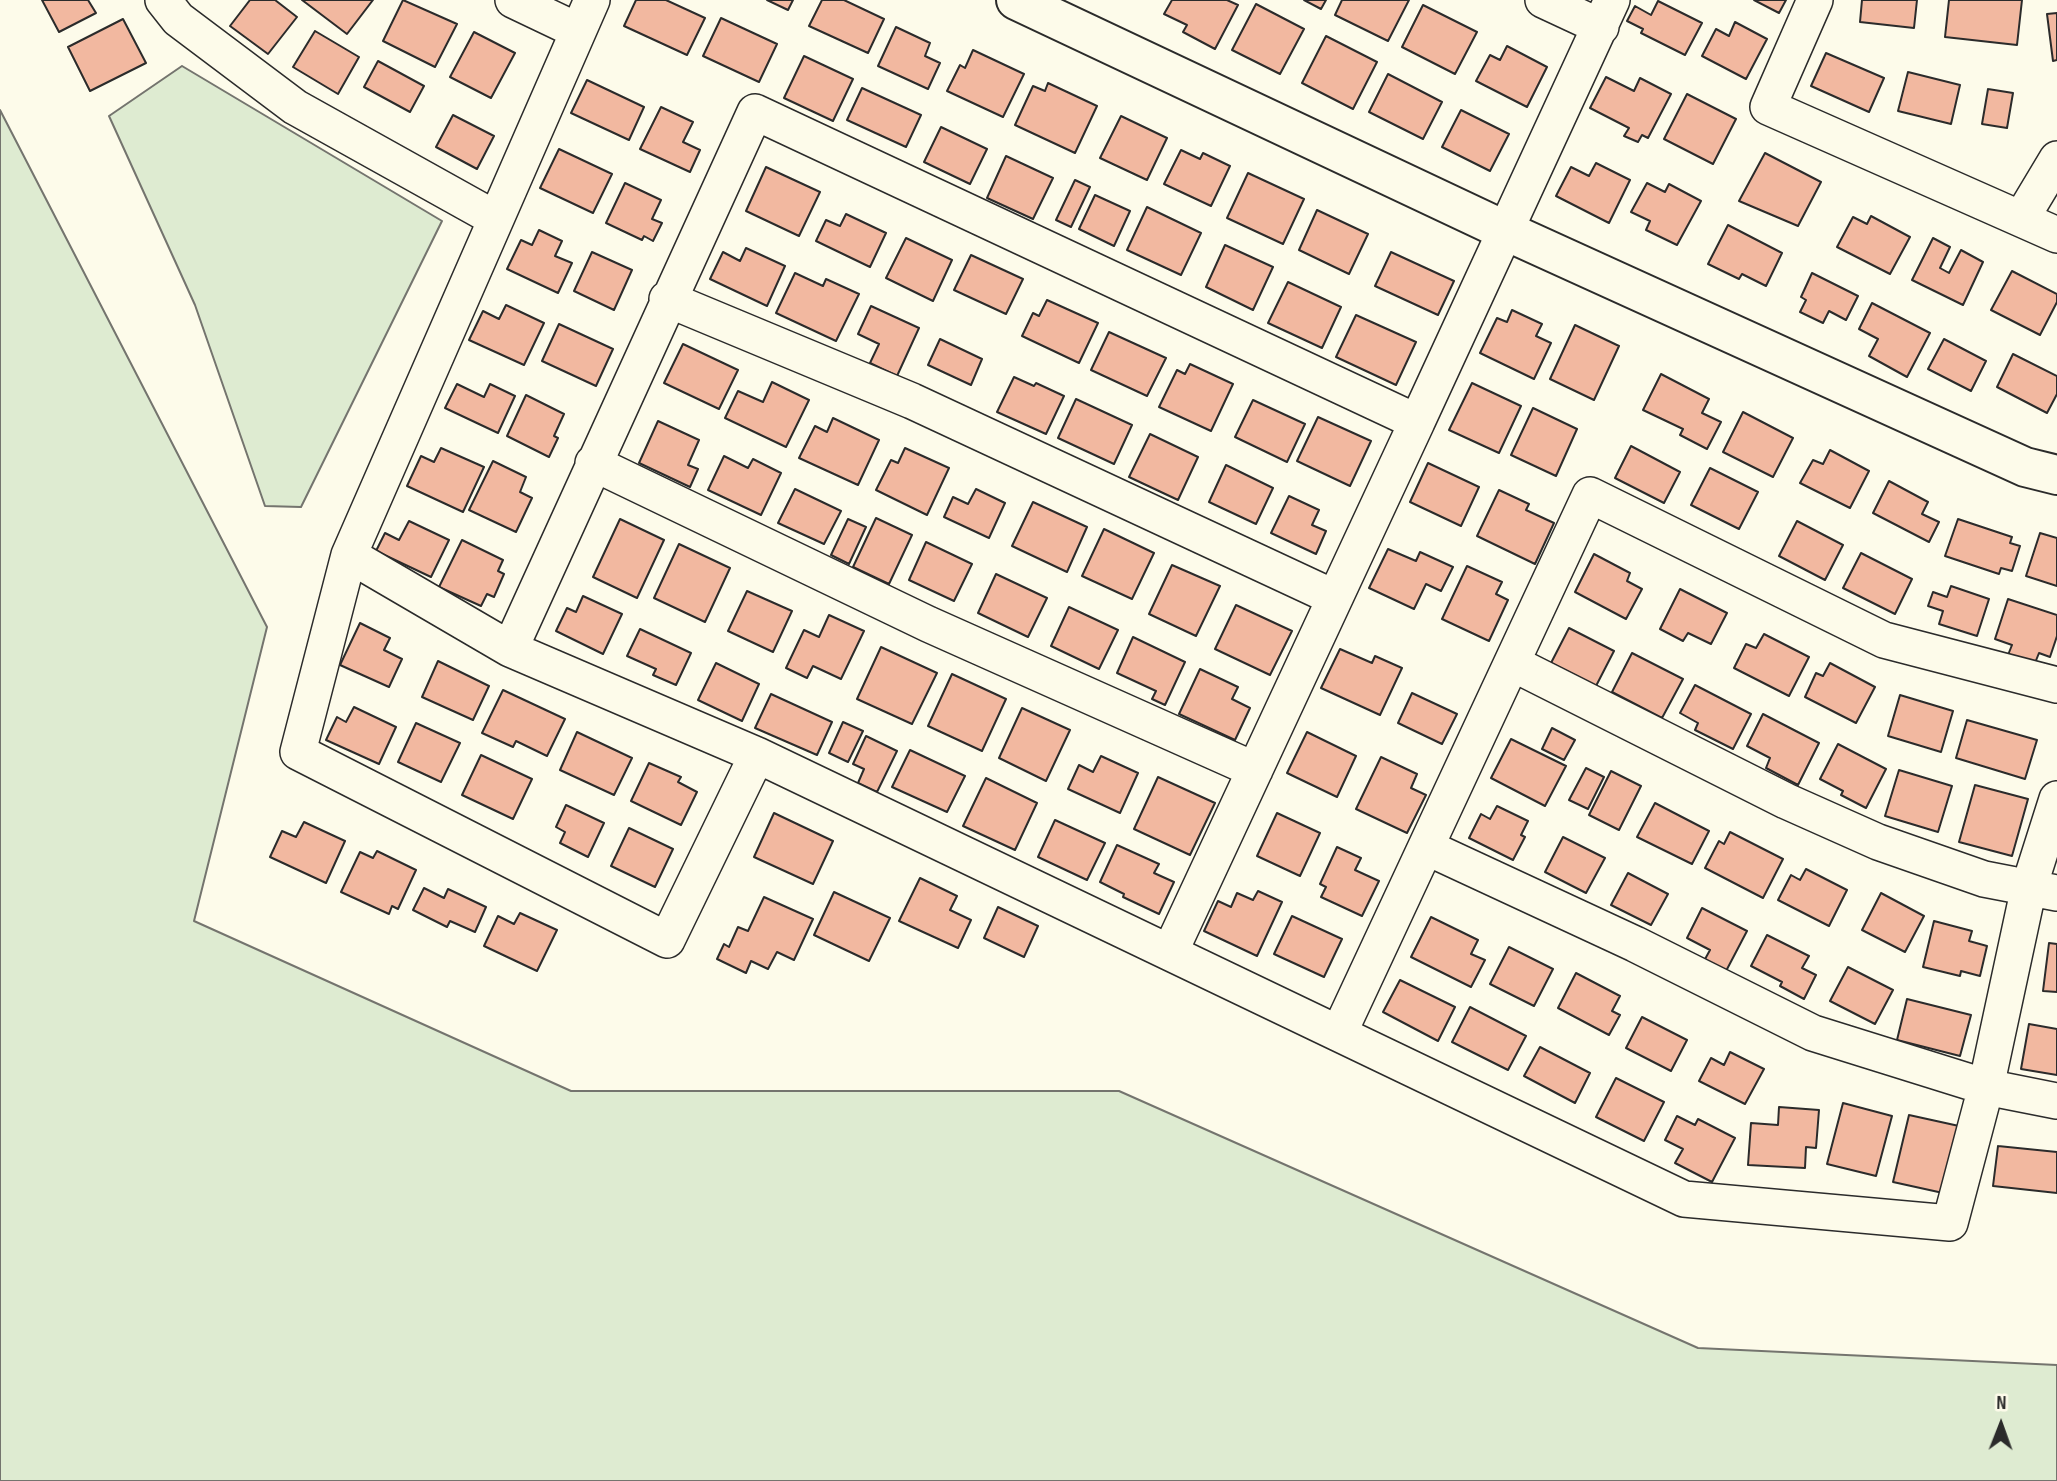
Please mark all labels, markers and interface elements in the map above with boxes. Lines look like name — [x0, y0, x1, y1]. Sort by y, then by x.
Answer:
north arrow — [1966, 1390, 2036, 1460]
text: N — [1996, 1392, 2007, 1415]

